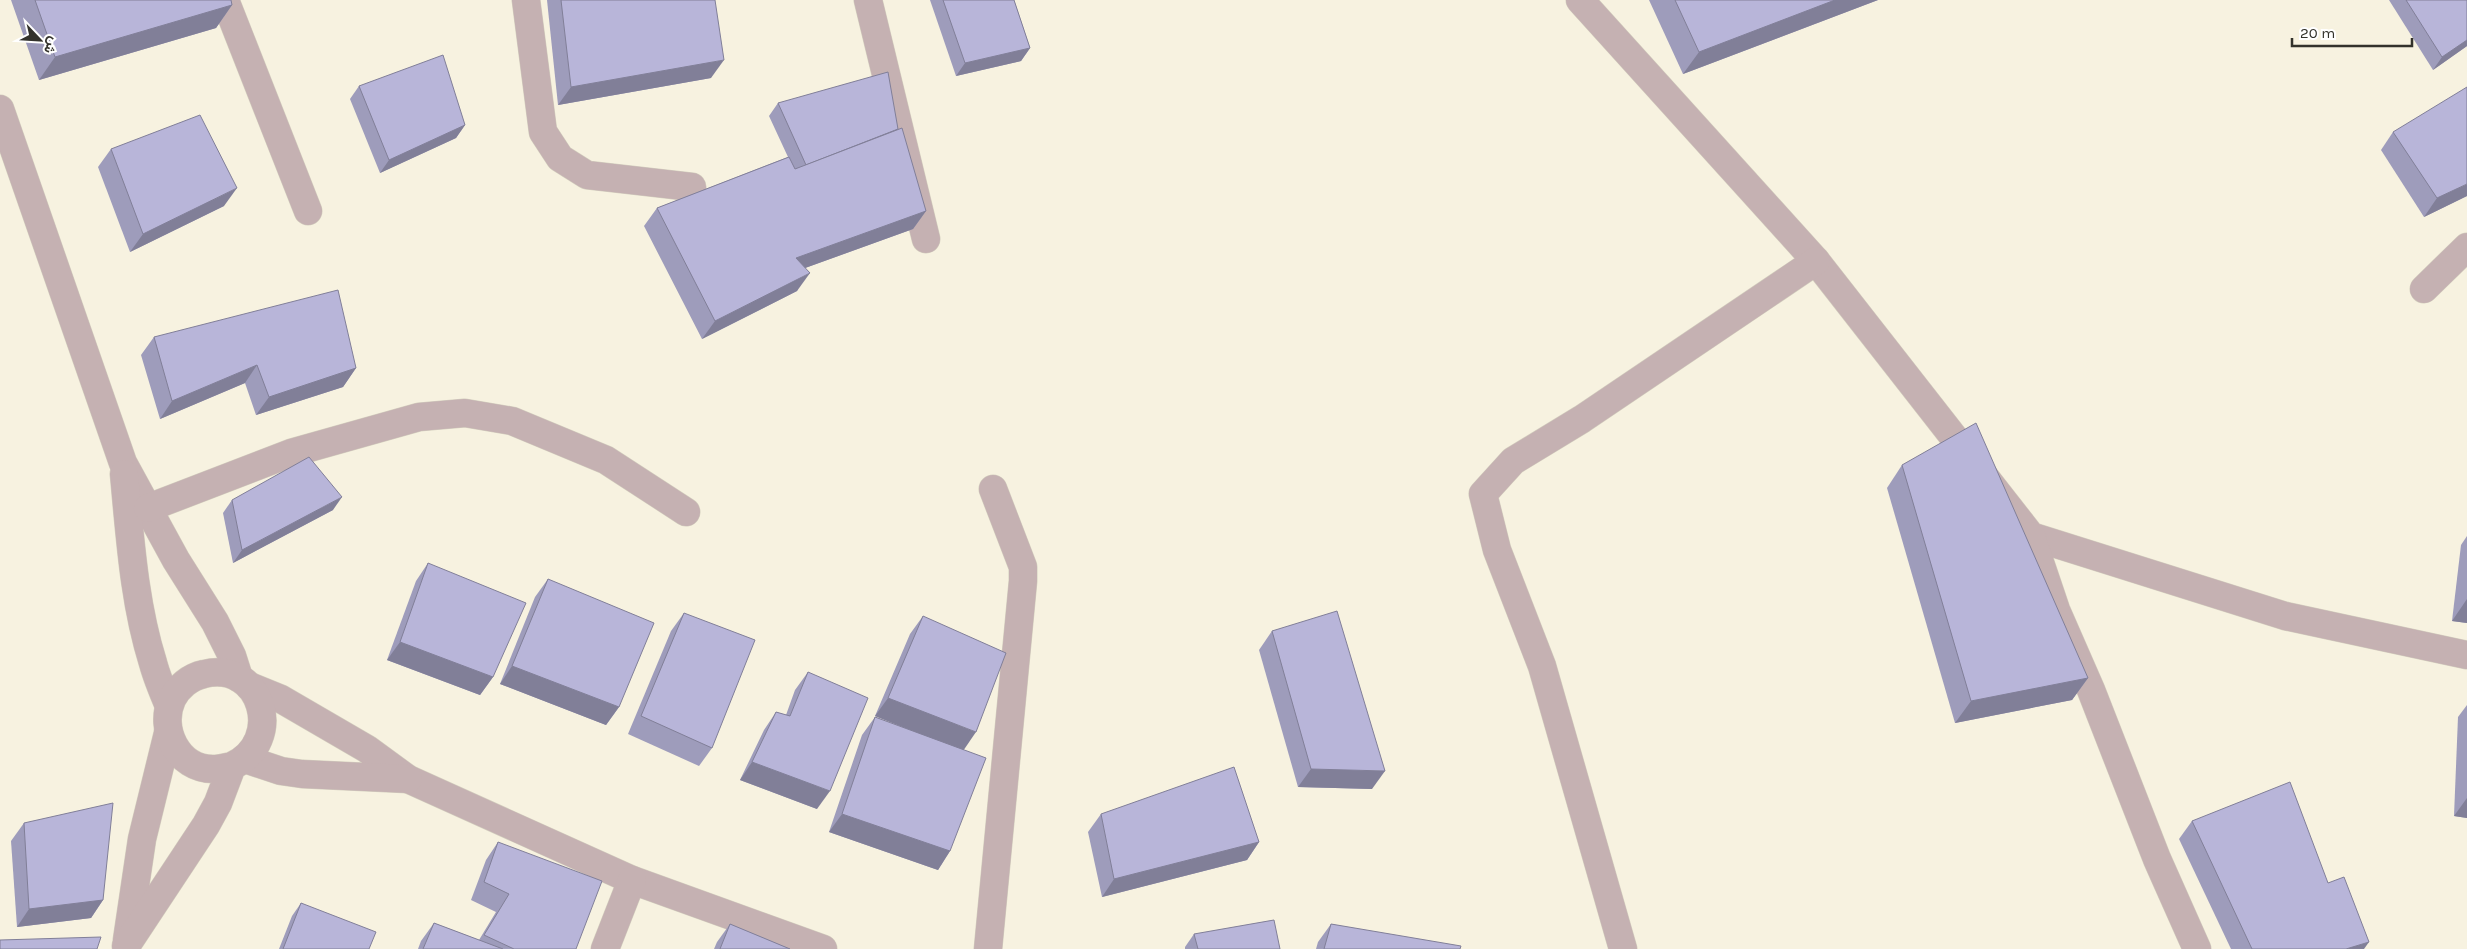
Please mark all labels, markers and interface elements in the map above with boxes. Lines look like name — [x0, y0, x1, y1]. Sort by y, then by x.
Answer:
north arrow — [15, 15, 65, 65]
scale bar — [2292, 15, 2412, 47]
text: 20 m — [2300, 24, 2335, 42]
text: ش — [40, 34, 63, 57]

